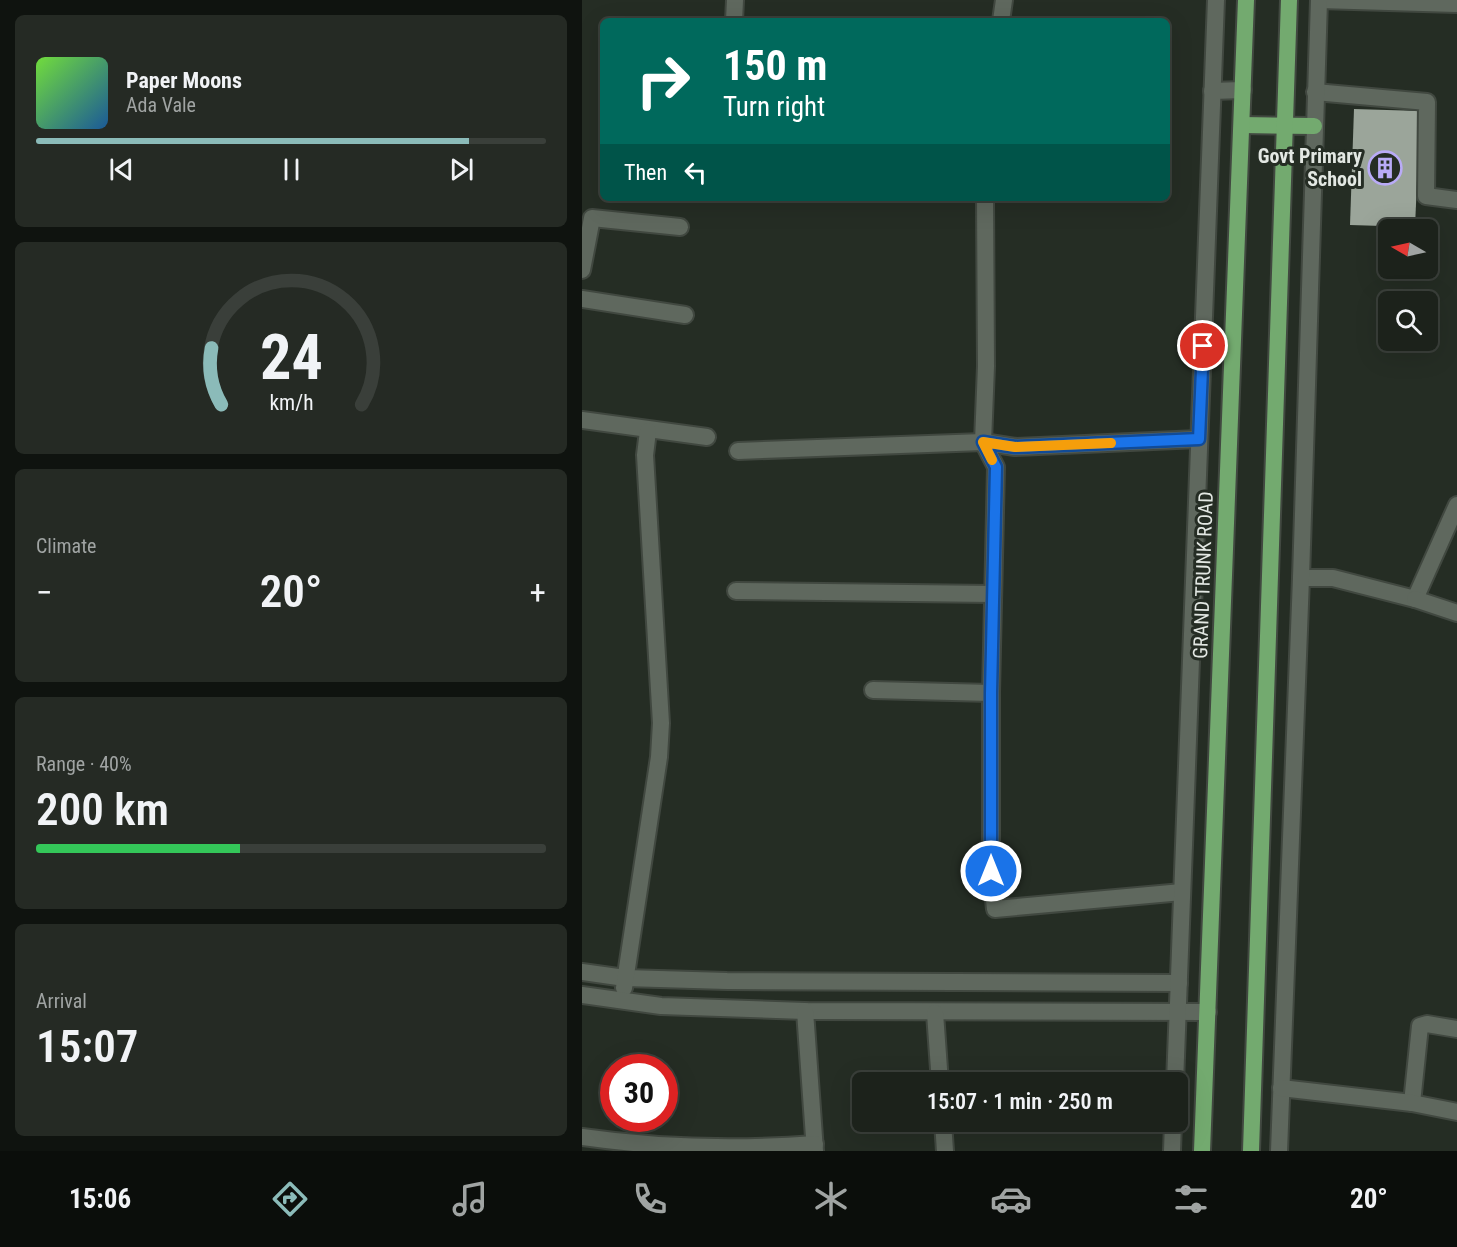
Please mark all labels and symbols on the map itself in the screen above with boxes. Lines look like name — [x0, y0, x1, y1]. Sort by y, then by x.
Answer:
place label: Govt Primary School — [1258, 144, 1362, 191]
building icon: Govt Primary School — [1367, 150, 1403, 186]
north arrow — [1378, 219, 1438, 279]
pin — [1177, 320, 1228, 371]
street label: GRAND TRUNK ROAD — [1188, 491, 1218, 659]
position arrow — [959, 839, 1023, 903]
speed limit sign: 30 — [600, 1054, 678, 1132]

